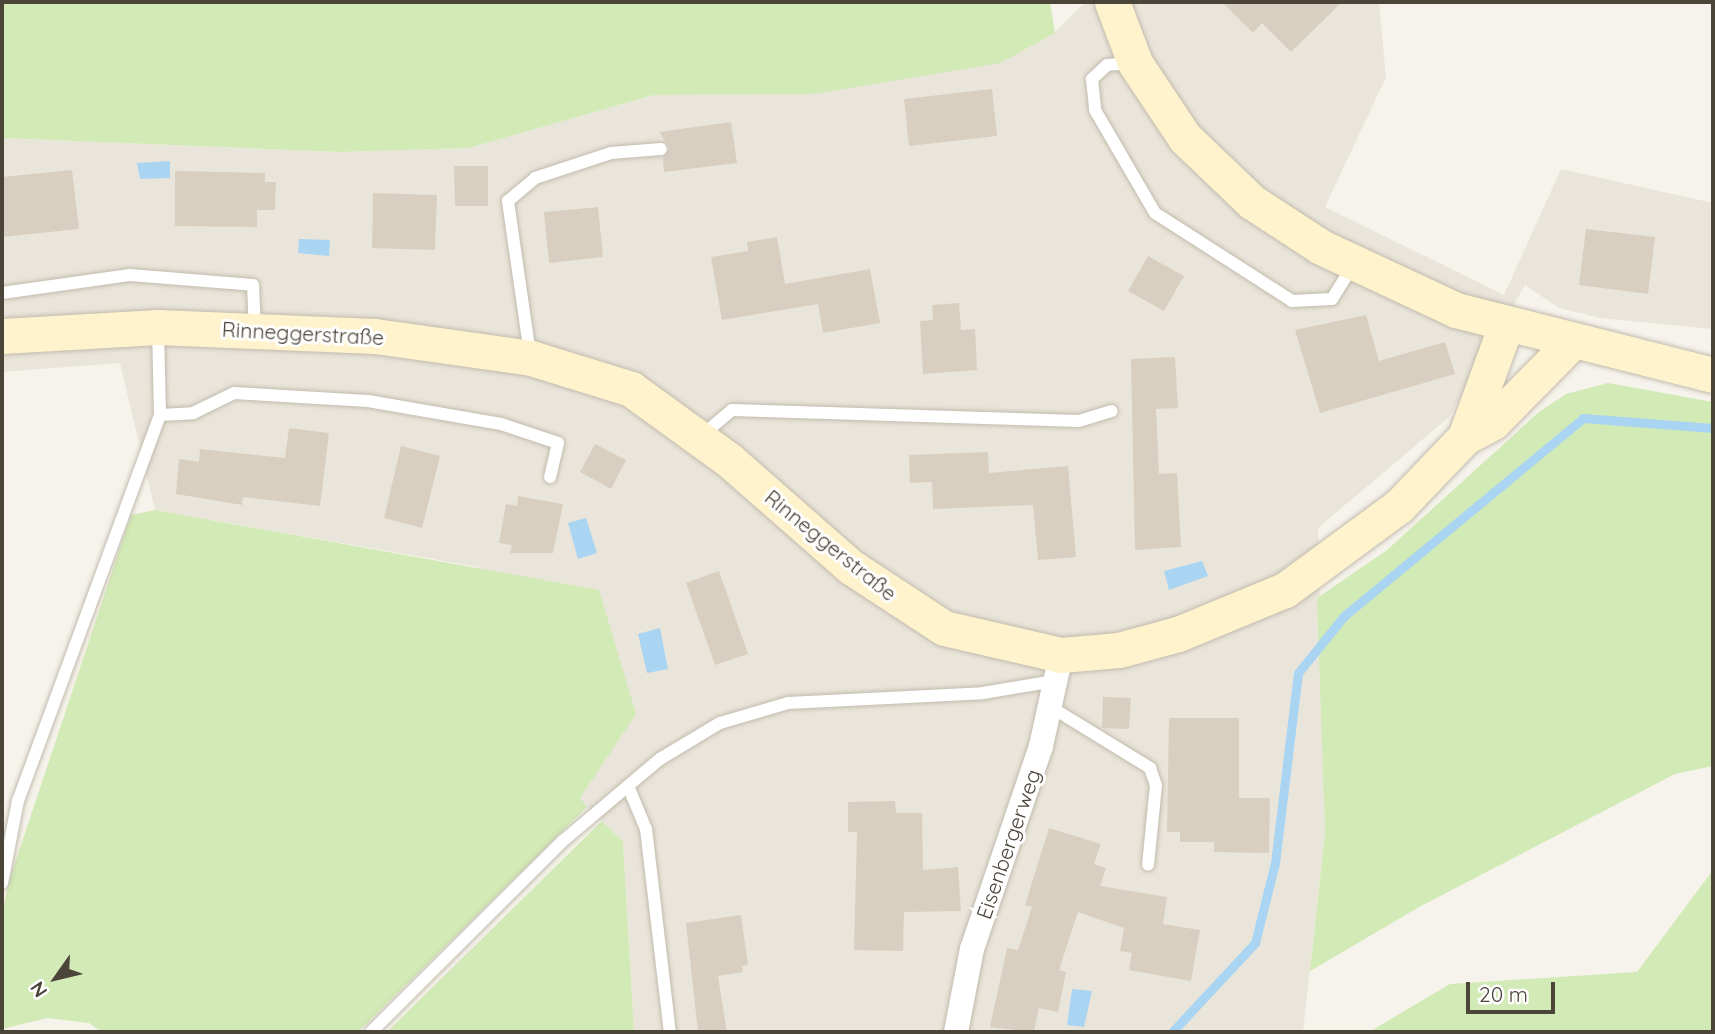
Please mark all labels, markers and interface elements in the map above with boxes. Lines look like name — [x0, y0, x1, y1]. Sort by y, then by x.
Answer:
street label: Rinneggerstraße — [221, 316, 385, 350]
street label: Rinneggerstraße — [760, 484, 902, 606]
street label: Eisenbergerweg — [971, 766, 1045, 922]
north arrow — [21, 943, 91, 1013]
scale bar — [1470, 968, 1559, 1012]
text: N — [25, 977, 52, 1002]
text: 20 m — [1479, 981, 1528, 1007]

